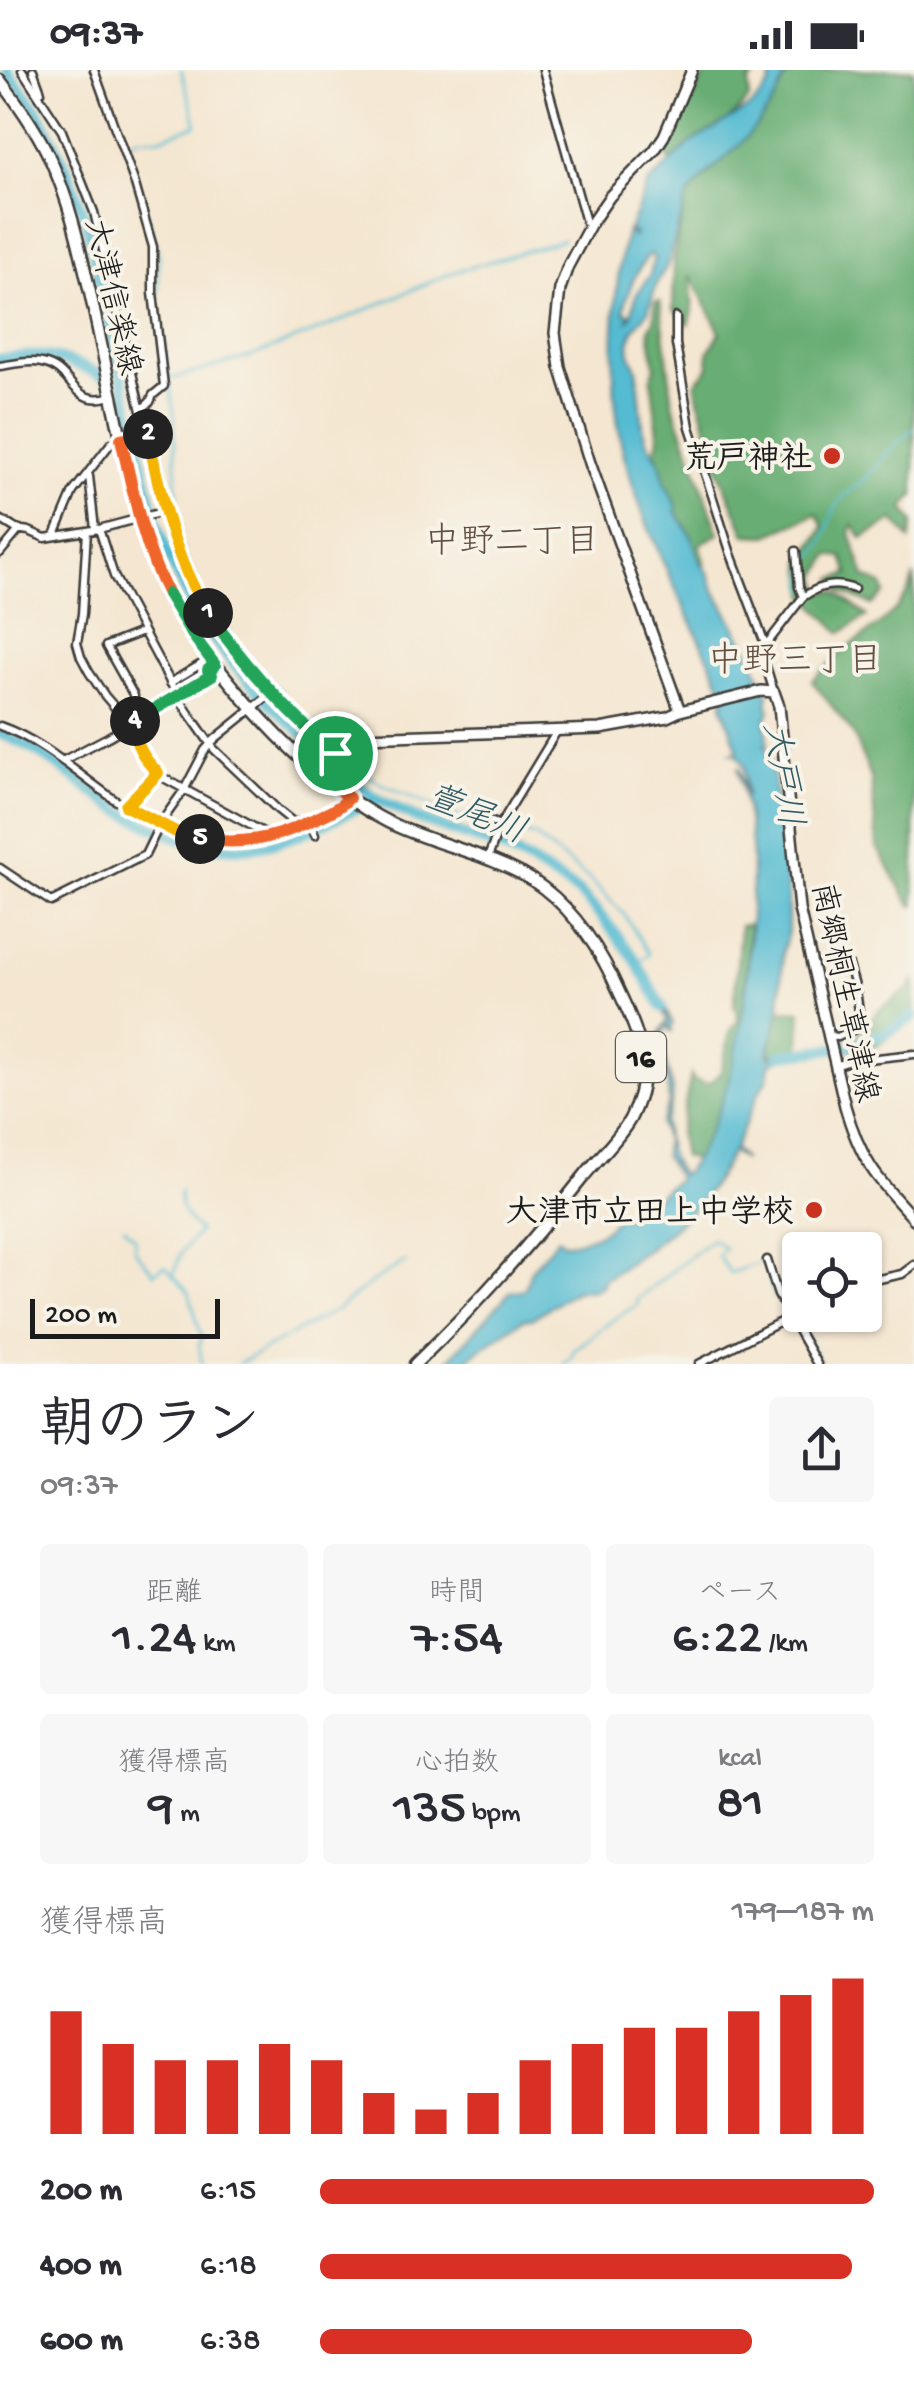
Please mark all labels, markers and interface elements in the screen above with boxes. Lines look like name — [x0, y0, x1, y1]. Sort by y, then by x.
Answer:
text: 09:37 — [50, 13, 142, 57]
street label: 大津信楽線 — [74, 215, 148, 379]
pin: 2 — [123, 409, 173, 459]
text: 2 — [141, 417, 155, 450]
place label: 荒戸神社 — [684, 441, 812, 480]
marker: 荒戸神社 — [821, 445, 843, 467]
district label: 中野二丁目 — [424, 522, 600, 565]
pin: 1 — [183, 588, 233, 638]
text: 1 — [202, 596, 214, 629]
district label: 中野三丁目 — [707, 641, 883, 684]
pin: 4 — [110, 696, 160, 746]
text: 4 — [128, 704, 142, 737]
pin — [293, 711, 378, 796]
water label: 大戸川 — [751, 720, 809, 830]
icon: arrive — [308, 726, 363, 781]
water label: 萱尾川 — [419, 777, 532, 856]
pin: 5 — [175, 814, 225, 864]
text: 5 — [193, 822, 207, 855]
street label: 南郷桐生草津線 — [800, 879, 886, 1107]
road number: 16 — [616, 1032, 666, 1082]
place label: 大津市立田上中学校 — [506, 1194, 794, 1234]
marker: 大津市立田上中学校 — [803, 1199, 825, 1221]
map controls — [782, 1232, 882, 1332]
button: locate — [782, 1232, 882, 1332]
scale bar — [30, 1294, 220, 1338]
text: 200 m — [45, 1300, 117, 1333]
button: share — [769, 1397, 874, 1502]
text: 朝のラン — [40, 1398, 260, 1462]
text: 09:37 — [40, 1468, 118, 1506]
text: 距離 — [146, 1578, 202, 1611]
text: 時間 — [429, 1578, 485, 1611]
text: ペース — [699, 1578, 781, 1611]
text: 1.24 — [112, 1611, 197, 1670]
text: 7:54 — [411, 1611, 503, 1670]
text: 6:22 — [672, 1611, 762, 1670]
text: km — [197, 1628, 236, 1661]
text: /km — [762, 1628, 808, 1661]
text: kcal — [718, 1743, 762, 1776]
text: 獲得標高 — [118, 1748, 230, 1781]
text: 心拍数 — [415, 1748, 499, 1781]
text: 81 — [716, 1776, 764, 1835]
text: 9 — [148, 1781, 173, 1840]
text: 135 — [393, 1781, 466, 1840]
text: m — [173, 1798, 200, 1831]
text: bpm — [466, 1798, 521, 1831]
text: 179–187 m — [731, 1894, 874, 1932]
text: 獲得標高 — [40, 1906, 168, 1944]
text: 200 m — [40, 2173, 122, 2211]
text: 6:15 — [200, 2173, 256, 2211]
text: 400 m — [40, 2248, 122, 2286]
text: 6:18 — [200, 2248, 257, 2286]
text: 600 m — [40, 2323, 123, 2361]
text: 6:38 — [200, 2323, 260, 2361]

